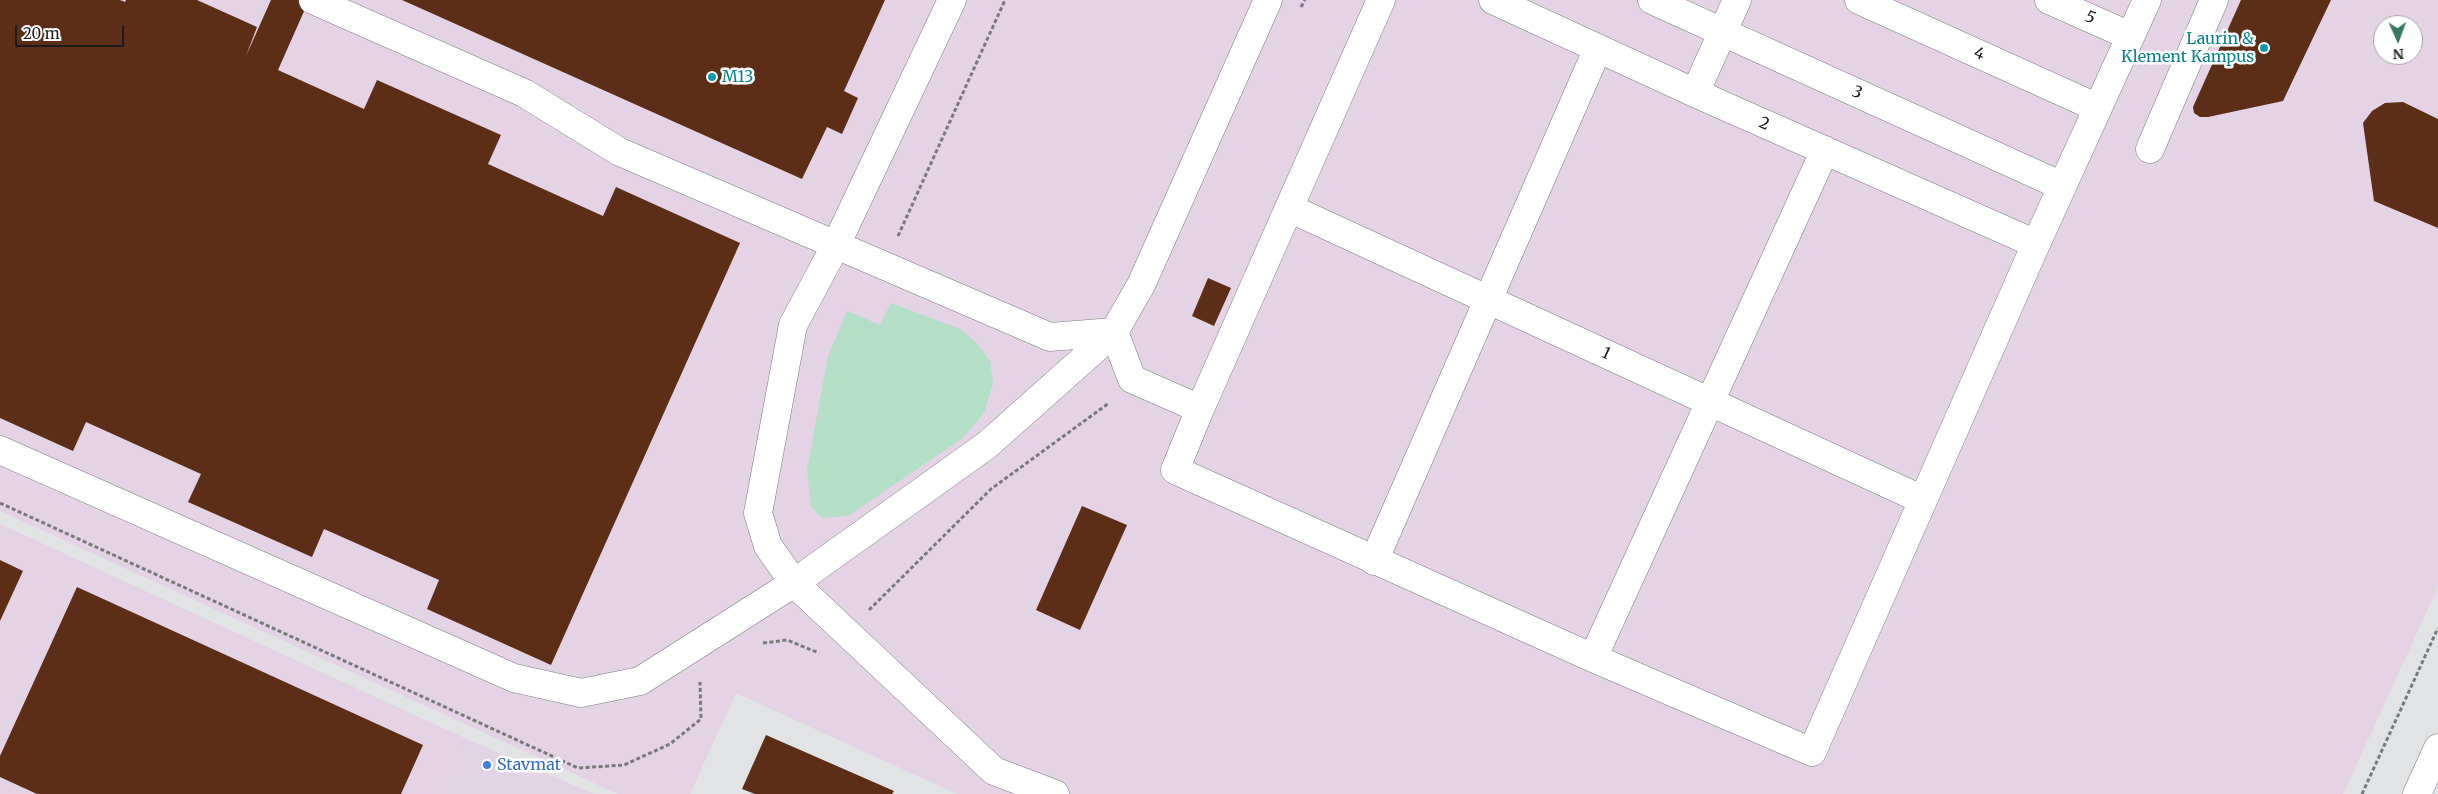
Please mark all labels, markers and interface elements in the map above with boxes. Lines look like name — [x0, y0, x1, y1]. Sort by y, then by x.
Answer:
street label: 5 — [2082, 7, 2098, 29]
scale bar — [18, 15, 126, 47]
north arrow — [2373, 15, 2423, 65]
text: 20 m — [23, 24, 60, 43]
place label: Laurin & Klement Kampus — [2121, 29, 2254, 67]
marker: Laurin & Klement Kampus — [2258, 42, 2270, 54]
street label: 4 — [1971, 43, 1987, 65]
text: N — [2393, 45, 2404, 63]
place label: M13 — [722, 67, 754, 87]
marker: M13 — [706, 71, 718, 83]
street label: 3 — [1849, 82, 1865, 104]
street label: 2 — [1756, 113, 1772, 135]
street label: 1 — [1599, 344, 1613, 364]
place label: Stavmat — [497, 755, 561, 775]
marker: Stavmat — [481, 759, 493, 771]

